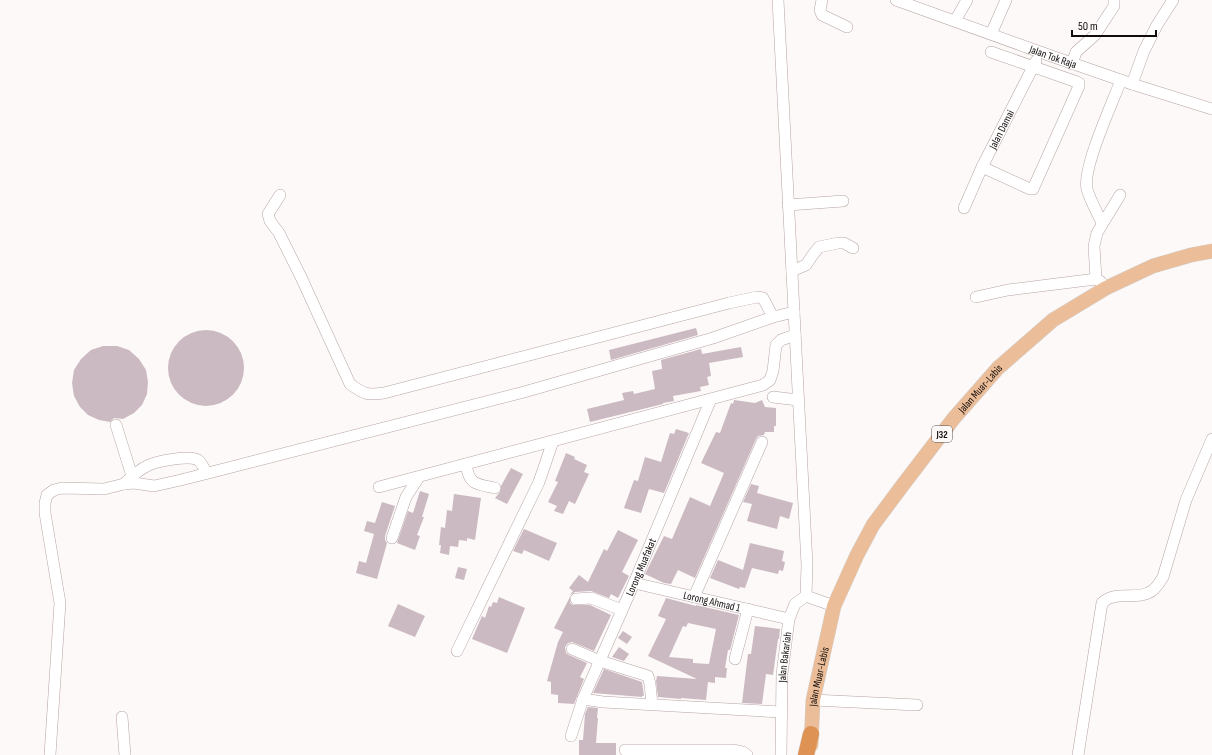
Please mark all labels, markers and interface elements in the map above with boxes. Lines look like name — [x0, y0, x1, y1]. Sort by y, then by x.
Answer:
scale bar — [1072, 12, 1156, 38]
text: 50 m — [1078, 19, 1098, 34]
street label: Jalan Tok Raja — [1027, 42, 1078, 71]
street label: Jalan Damai — [986, 108, 1017, 152]
street label: Jalan Muar-Labis — [955, 361, 1005, 417]
road number: J32 — [932, 426, 952, 442]
street label: Lorong Muafakat — [623, 536, 659, 598]
street label: Lorong Ahmad 1 — [682, 589, 742, 615]
street label: Jalan Bakariah — [776, 631, 794, 684]
street label: Jalan Muar-Labis — [807, 646, 832, 708]

